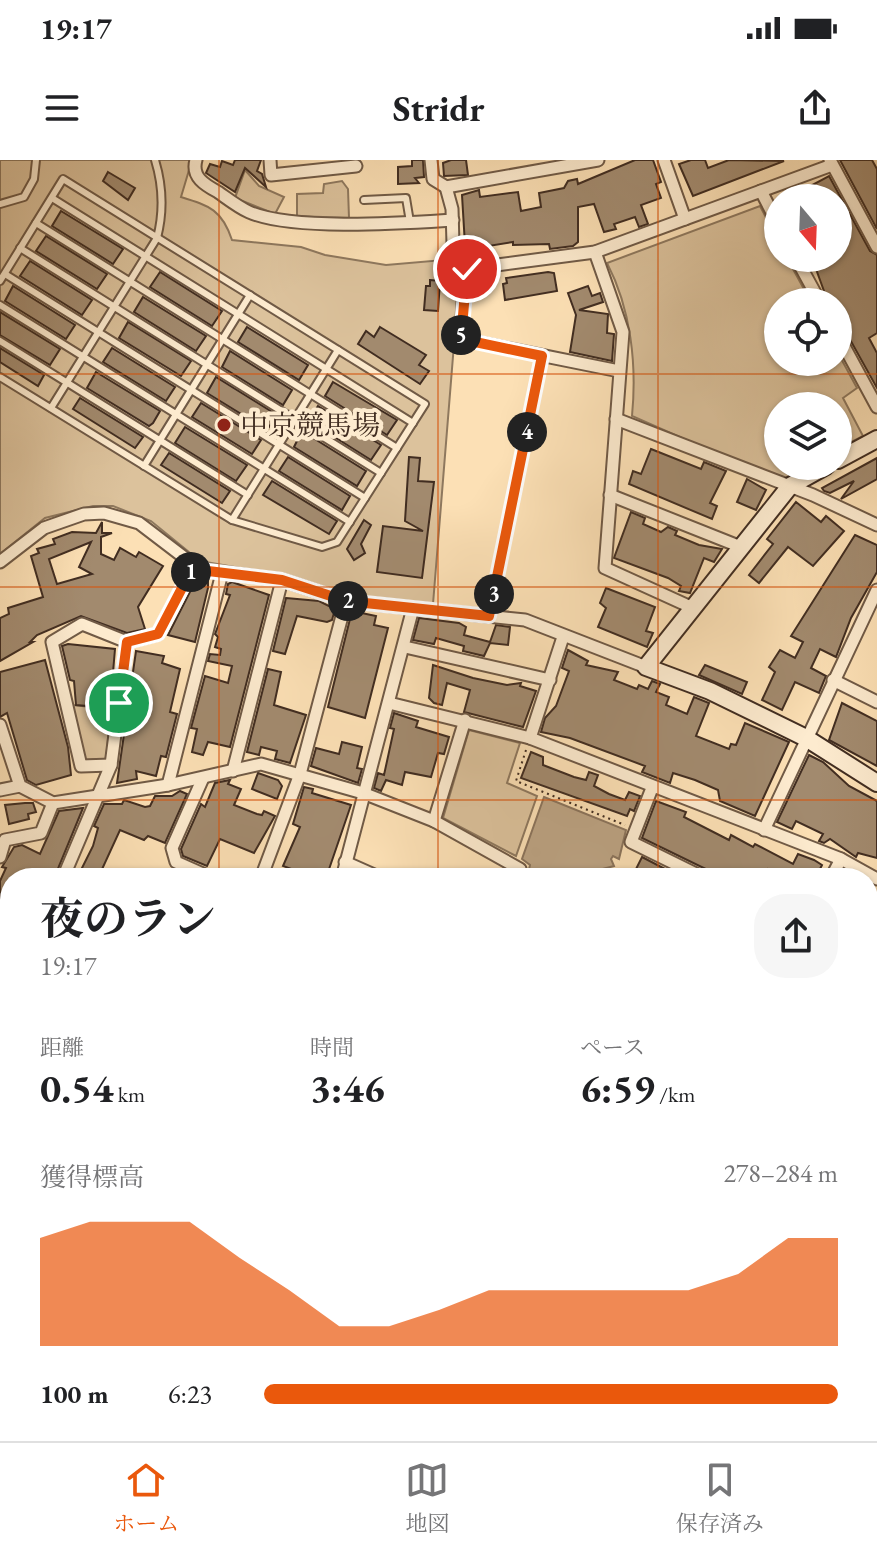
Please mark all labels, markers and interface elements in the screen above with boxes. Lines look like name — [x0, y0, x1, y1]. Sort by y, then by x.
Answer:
text: 19:17 — [40, 9, 112, 48]
text: Stridr — [393, 85, 484, 132]
icon: menu — [40, 86, 84, 130]
icon: share — [793, 86, 837, 130]
north arrow — [764, 184, 852, 272]
map controls — [764, 184, 852, 480]
pin — [433, 235, 501, 303]
icon: check — [445, 247, 489, 291]
button: locate — [764, 288, 852, 376]
pin: 5 — [441, 315, 481, 355]
text: 5 — [455, 320, 467, 349]
button: layers — [764, 392, 852, 480]
place label: 中京競馬場 — [240, 407, 380, 443]
pin: 4 — [507, 412, 547, 452]
marker: 中京競馬場 — [215, 416, 233, 434]
text: 4 — [521, 417, 533, 446]
pin: 1 — [171, 552, 211, 592]
text: 1 — [185, 557, 197, 586]
pin: 3 — [474, 574, 514, 614]
text: 3 — [488, 579, 500, 608]
pin: 2 — [328, 581, 368, 621]
text: 2 — [342, 586, 354, 615]
pin — [85, 669, 153, 737]
icon: arrive — [97, 681, 141, 725]
text: 夜のラン — [40, 890, 216, 947]
button: share — [754, 894, 838, 978]
text: 19:17 — [40, 949, 96, 983]
text: 距離 — [40, 1033, 84, 1062]
text: 時間 — [310, 1033, 354, 1062]
text: ペース — [580, 1033, 645, 1062]
text: 0.54 — [40, 1062, 113, 1114]
text: 3:46 — [310, 1062, 385, 1114]
text: 6:59 — [580, 1062, 655, 1114]
text: km — [113, 1080, 145, 1109]
text: /km — [655, 1080, 695, 1109]
text: 278–284 m — [723, 1156, 838, 1190]
text: 獲得標高 — [40, 1160, 144, 1194]
text: 100 m — [40, 1377, 108, 1411]
text: 6:23 — [168, 1377, 212, 1411]
tab: ホーム — [113, 1458, 179, 1538]
tab: 地図 — [405, 1458, 450, 1538]
tab: 保存済み — [676, 1458, 764, 1538]

